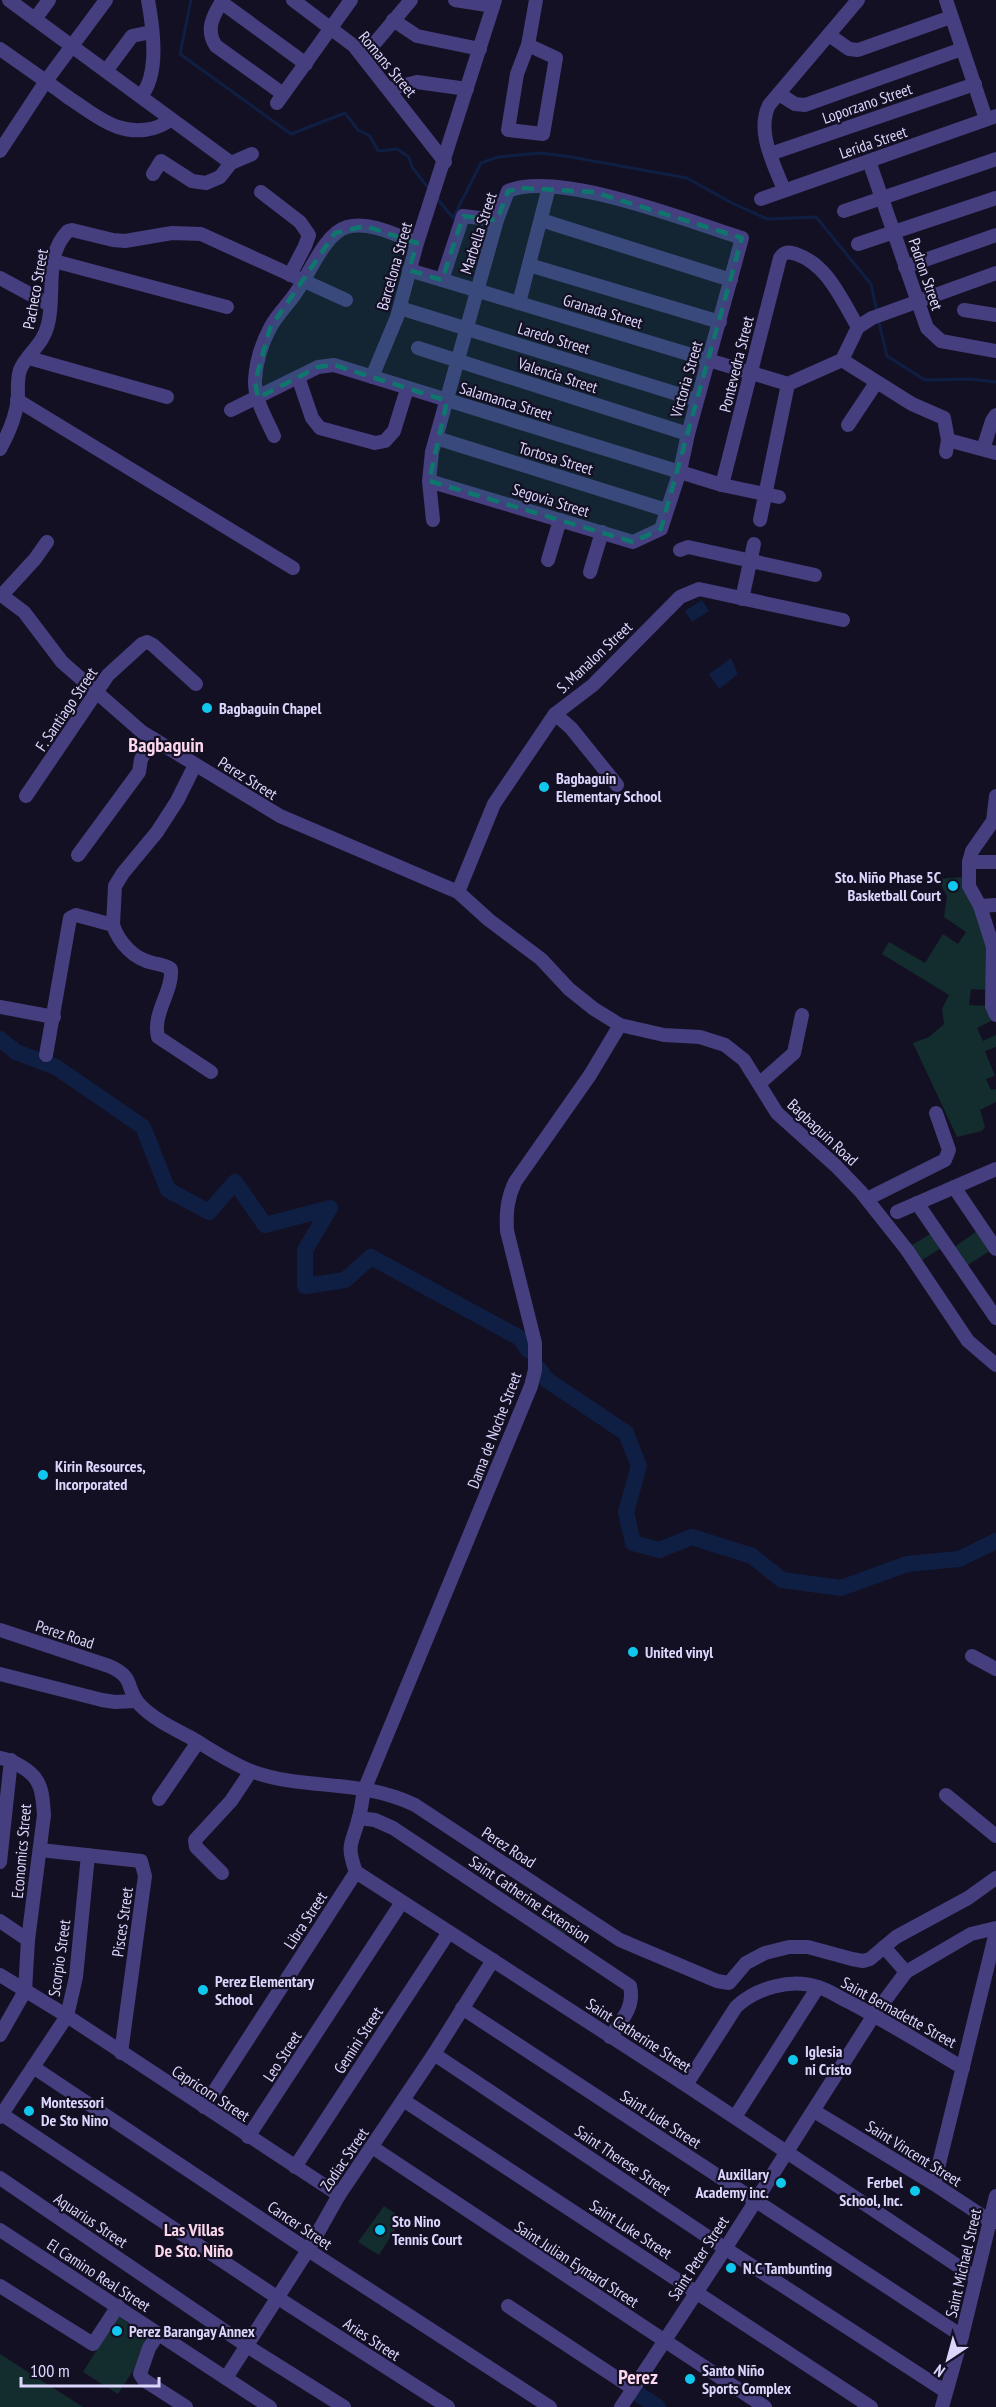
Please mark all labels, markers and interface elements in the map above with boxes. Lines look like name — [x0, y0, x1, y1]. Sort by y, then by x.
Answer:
street label: Romans Street — [355, 27, 422, 101]
street label: Loporzano Street — [819, 78, 915, 128]
street label: Lerida Street — [837, 121, 910, 163]
street label: Marbella Street — [455, 189, 501, 276]
street label: Barcelona Street — [372, 219, 416, 312]
street label: Padron Street — [904, 235, 948, 313]
street label: Pacheco Street — [18, 247, 52, 331]
street label: Granada Street — [561, 289, 646, 333]
street label: Pontevedra Street — [714, 313, 758, 414]
street label: Laredo Street — [516, 318, 593, 359]
street label: Victoria Street — [665, 338, 707, 420]
street label: Valencia Street — [515, 352, 601, 397]
street label: Salamanca Street — [457, 377, 555, 425]
street label: Tortosa Street — [516, 437, 596, 479]
street label: Segovia Street — [510, 479, 593, 521]
street label: S. Manalon Street — [552, 616, 636, 697]
street label: F. Santiago Street — [31, 663, 102, 755]
place label: Bagbaguin Chapel — [219, 698, 321, 718]
marker: Bagbaguin Chapel — [200, 701, 214, 715]
district label: Bagbaguin — [128, 732, 204, 758]
street label: Perez Street — [215, 752, 282, 804]
place label: Bagbaguin Elementary School — [556, 768, 661, 806]
marker: Bagbaguin Elementary School — [537, 780, 551, 794]
place label: Sto. Niño Phase 5C Basketball Court — [835, 867, 942, 905]
marker: Sto. Niño Phase 5C Basketball Court — [946, 879, 960, 893]
street label: Bagbaguin Road — [784, 1094, 863, 1170]
street label: Dama de Noche Street — [463, 1368, 526, 1491]
place label: Kirin Resources, Incorporated — [55, 1456, 146, 1494]
marker: Kirin Resources, Incorporated — [36, 1468, 50, 1482]
street label: Perez Road — [33, 1615, 97, 1653]
place label: United vinyl — [645, 1642, 713, 1662]
marker: United vinyl — [626, 1645, 640, 1659]
street label: Economics Street — [7, 1802, 35, 1899]
street label: Perez Road — [478, 1822, 540, 1872]
street label: Saint Catherine Extension — [465, 1851, 595, 1947]
street label: Pisces Street — [107, 1885, 137, 1958]
street label: Libra Street — [279, 1887, 331, 1952]
street label: Scorpio Street — [44, 1918, 74, 1998]
place label: Perez Elementary School — [215, 1971, 315, 2009]
street label: Saint Bernadette Street — [838, 1972, 961, 2052]
marker: Perez Elementary School — [196, 1983, 210, 1997]
street label: Saint Catherine Street — [583, 1994, 696, 2077]
street label: Gemini Street — [329, 2002, 387, 2077]
street label: Leo Street — [258, 2027, 306, 2085]
place label: Iglesia ni Cristo — [805, 2041, 852, 2079]
marker: Iglesia ni Cristo — [786, 2053, 800, 2067]
street label: Capricorn Street — [168, 2060, 254, 2126]
street label: Saint Jude Street — [617, 2085, 706, 2153]
place label: Montessori De Sto Nino — [41, 2092, 108, 2130]
marker: Montessori De Sto Nino — [22, 2104, 36, 2118]
street label: Saint Vincent Street — [862, 2116, 966, 2191]
street label: Saint Therese Street — [571, 2121, 675, 2200]
street label: Zodiac Street — [316, 2123, 373, 2194]
place label: Auxillary Academy inc. — [694, 2164, 770, 2202]
place label: Ferbel School, Inc. — [839, 2172, 903, 2210]
marker: Auxillary Academy inc. — [774, 2176, 788, 2190]
marker: Ferbel School, Inc. — [908, 2184, 922, 2198]
street label: Aquarius Street — [50, 2188, 132, 2252]
street label: Saint Luke Street — [586, 2195, 676, 2263]
street label: Cancer Street — [264, 2196, 337, 2254]
street label: Saint Michael Street — [941, 2206, 985, 2319]
place label: Sto Nino Tennis Court — [392, 2211, 463, 2249]
street label: Saint Peter Street — [663, 2212, 733, 2304]
street label: Saint Julian Eymard Street — [511, 2216, 643, 2312]
district label: Las Villas De Sto. Niño — [155, 2218, 233, 2262]
marker: Sto Nino Tennis Court — [373, 2223, 387, 2237]
street label: El Camino Real Street — [44, 2234, 155, 2316]
place label: N.C Tambunting — [743, 2258, 832, 2278]
marker: N.C Tambunting — [724, 2261, 738, 2275]
street label: Aries Street — [340, 2313, 405, 2365]
place label: Perez Barangay Annex — [129, 2321, 255, 2341]
marker: Perez Barangay Annex — [110, 2324, 124, 2338]
north arrow — [918, 2329, 978, 2389]
scale bar — [21, 2350, 159, 2388]
text: 100 m — [30, 2359, 70, 2382]
place label: Santo Niño Sports Complex — [702, 2360, 791, 2398]
text: N — [930, 2361, 949, 2382]
district label: Perez — [618, 2364, 658, 2390]
marker: Santo Niño Sports Complex — [683, 2372, 697, 2386]

